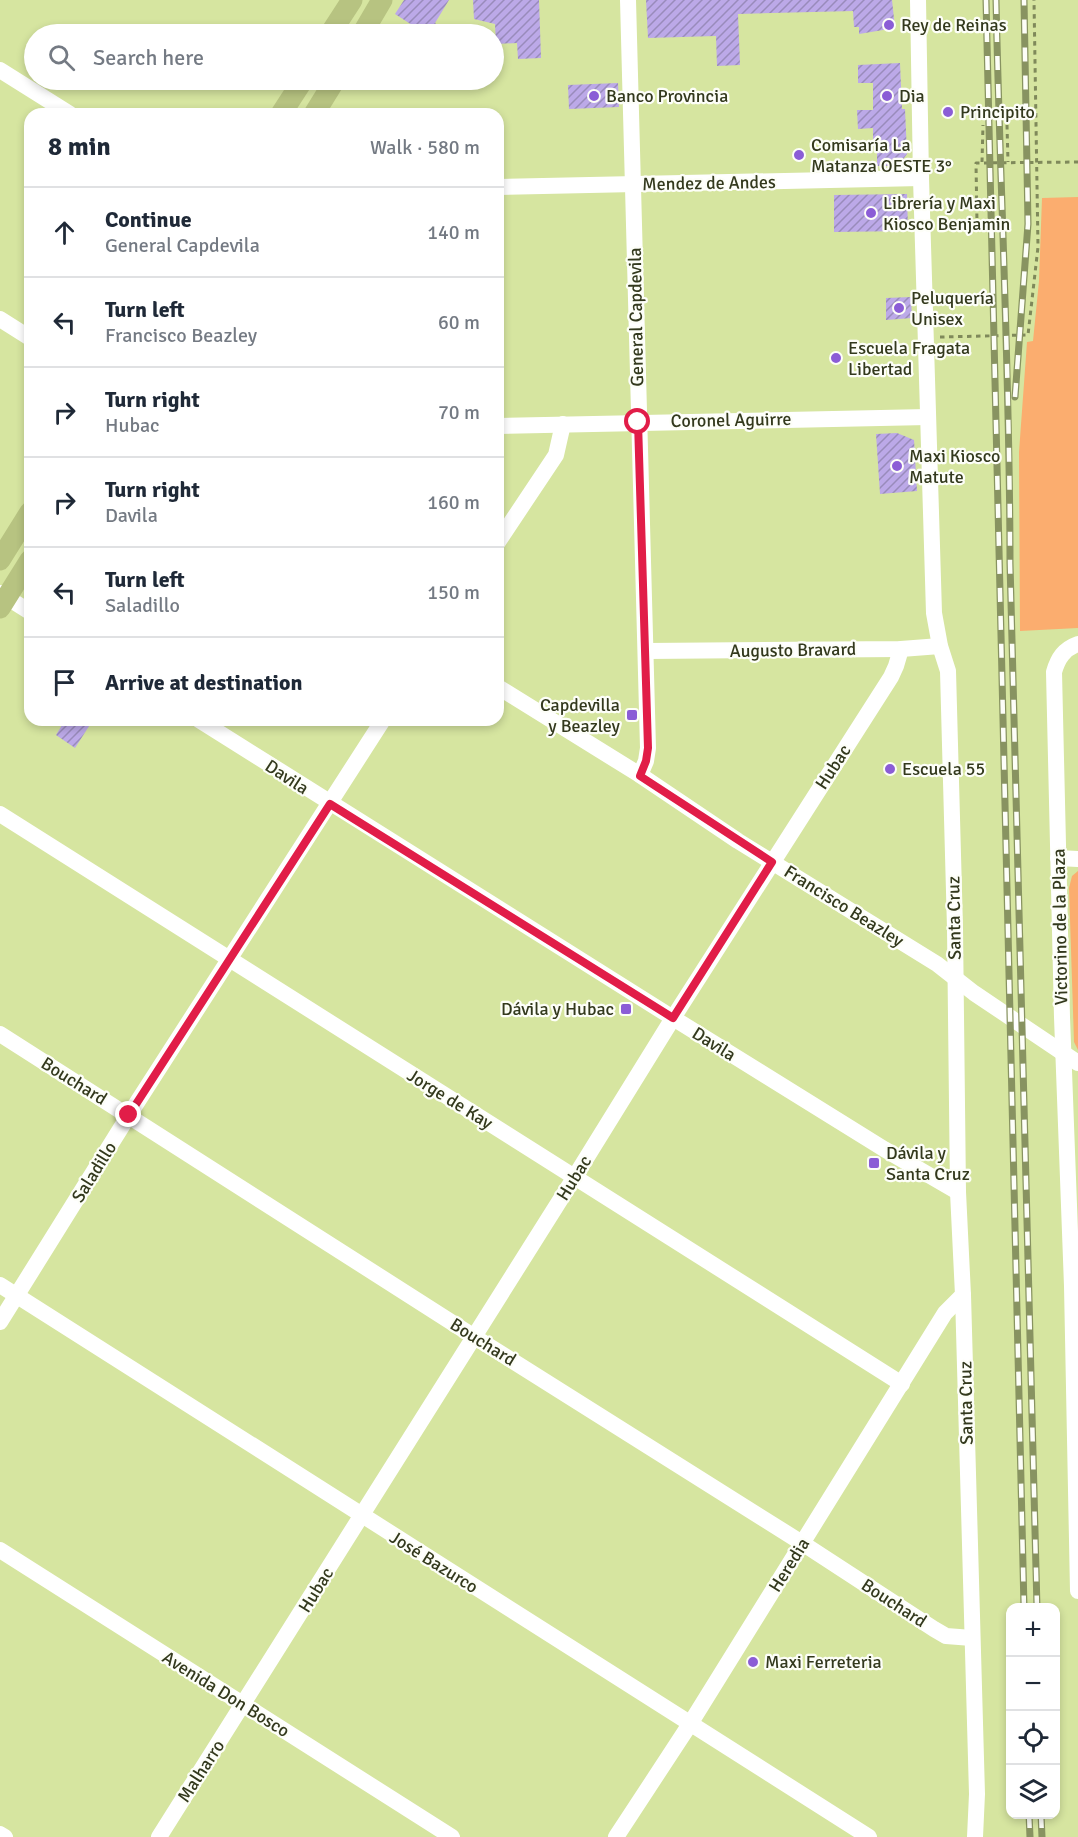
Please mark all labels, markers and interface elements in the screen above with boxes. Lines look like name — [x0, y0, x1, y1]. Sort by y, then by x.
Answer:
place label: Rey de Reinas — [901, 14, 1007, 36]
marker: Rey de Reinas — [882, 18, 896, 32]
search box — [24, 24, 504, 90]
icon: search — [45, 41, 78, 74]
text: Search here — [93, 44, 204, 71]
place label: Banco Provincia — [606, 85, 728, 107]
place label: Dia — [899, 85, 925, 107]
marker: Banco Provincia — [587, 89, 601, 103]
marker: Dia — [880, 89, 894, 103]
place label: Principito — [960, 101, 1035, 123]
marker: Principito — [941, 105, 955, 119]
text: 8 min — [48, 131, 111, 163]
place label: Comisaría La Matanza OESTE 3° — [811, 134, 952, 177]
text: Walk · 580 m — [370, 135, 480, 160]
marker: Comisaría La Matanza OESTE 3° — [792, 148, 806, 162]
street label: Mendez de Andes — [642, 171, 776, 195]
place label: Librería y Maxi Kiosco Benjamin — [883, 192, 1010, 235]
text: Continue — [105, 206, 192, 233]
marker: Librería y Maxi Kiosco Benjamin — [864, 206, 878, 220]
icon: ahead — [48, 216, 81, 249]
text: 140 m — [427, 220, 480, 245]
text: General Capdevila — [105, 233, 260, 258]
street label: General Capdevila — [624, 247, 648, 387]
place label: Peluquería Unisex — [911, 287, 994, 330]
text: Turn left — [105, 296, 185, 323]
marker: Peluquería Unisex — [892, 301, 906, 315]
icon: left — [48, 306, 81, 339]
text: 60 m — [438, 310, 480, 335]
text: Francisco Beazley — [105, 323, 257, 348]
place label: Escuela Fragata Libertad — [848, 337, 970, 380]
marker: Escuela Fragata Libertad — [829, 351, 843, 365]
text: Turn right — [105, 386, 200, 413]
icon: right — [48, 396, 81, 429]
text: 70 m — [438, 400, 480, 425]
route start — [624, 408, 650, 434]
street label: Coronel Aguirre — [670, 408, 792, 432]
text: Hubac — [105, 413, 159, 438]
place label: Maxi Kiosco Matute — [909, 445, 1000, 488]
marker: Maxi Kiosco Matute — [890, 459, 904, 473]
text: Turn right — [105, 476, 200, 503]
icon: right — [48, 486, 81, 519]
text: 160 m — [427, 490, 480, 515]
text: Davila — [105, 503, 158, 528]
text: Turn left — [105, 566, 185, 593]
icon: left — [48, 576, 81, 609]
text: 150 m — [427, 580, 480, 605]
text: Saladillo — [105, 593, 180, 618]
street label: Augusto Bravard — [730, 638, 856, 662]
icon: arrive — [48, 666, 81, 699]
text: Arrive at destination — [105, 669, 302, 696]
place label: Capdevilla y Beazley — [540, 694, 621, 737]
marker: Capdevilla y Beazley — [625, 708, 639, 722]
street label: Hubac — [810, 740, 856, 794]
street label: Davila — [261, 755, 313, 799]
place label: Escuela 55 — [902, 758, 985, 780]
marker: Escuela 55 — [883, 762, 897, 776]
street label: Victorino de la Plaza — [1048, 848, 1072, 1006]
street label: Francisco Beazley — [780, 860, 908, 952]
street label: Santa Cruz — [942, 876, 966, 960]
place label: Dávila y Hubac — [501, 998, 614, 1020]
marker: Dávila y Hubac — [619, 1002, 633, 1016]
street label: Davila — [688, 1022, 740, 1066]
street label: Bouchard — [37, 1052, 111, 1110]
street label: Jorge de Kay — [403, 1064, 497, 1134]
route end — [115, 1101, 141, 1127]
street label: Saladillo — [67, 1138, 121, 1206]
place label: Dávila y Santa Cruz — [886, 1142, 970, 1185]
street label: Hubac — [552, 1151, 596, 1205]
marker: Dávila y Santa Cruz — [867, 1156, 881, 1170]
street label: Bouchard — [446, 1313, 520, 1371]
street label: Santa Cruz — [954, 1361, 978, 1445]
street label: José Bazurco — [386, 1526, 482, 1598]
street label: Heredia — [764, 1534, 814, 1596]
street label: Hubac — [294, 1563, 338, 1617]
street label: Bouchard — [857, 1574, 931, 1632]
map controls — [1006, 1603, 1060, 1819]
button: + — [1006, 1603, 1060, 1657]
street label: Avenida Don Bosco — [158, 1646, 294, 1742]
place label: Maxi Ferreteria — [765, 1651, 882, 1673]
marker: Maxi Ferreteria — [746, 1655, 760, 1669]
button: − — [1006, 1657, 1060, 1711]
button: locate — [1006, 1711, 1060, 1765]
street label: Malharro — [173, 1736, 229, 1806]
button: layers — [1006, 1765, 1060, 1819]

